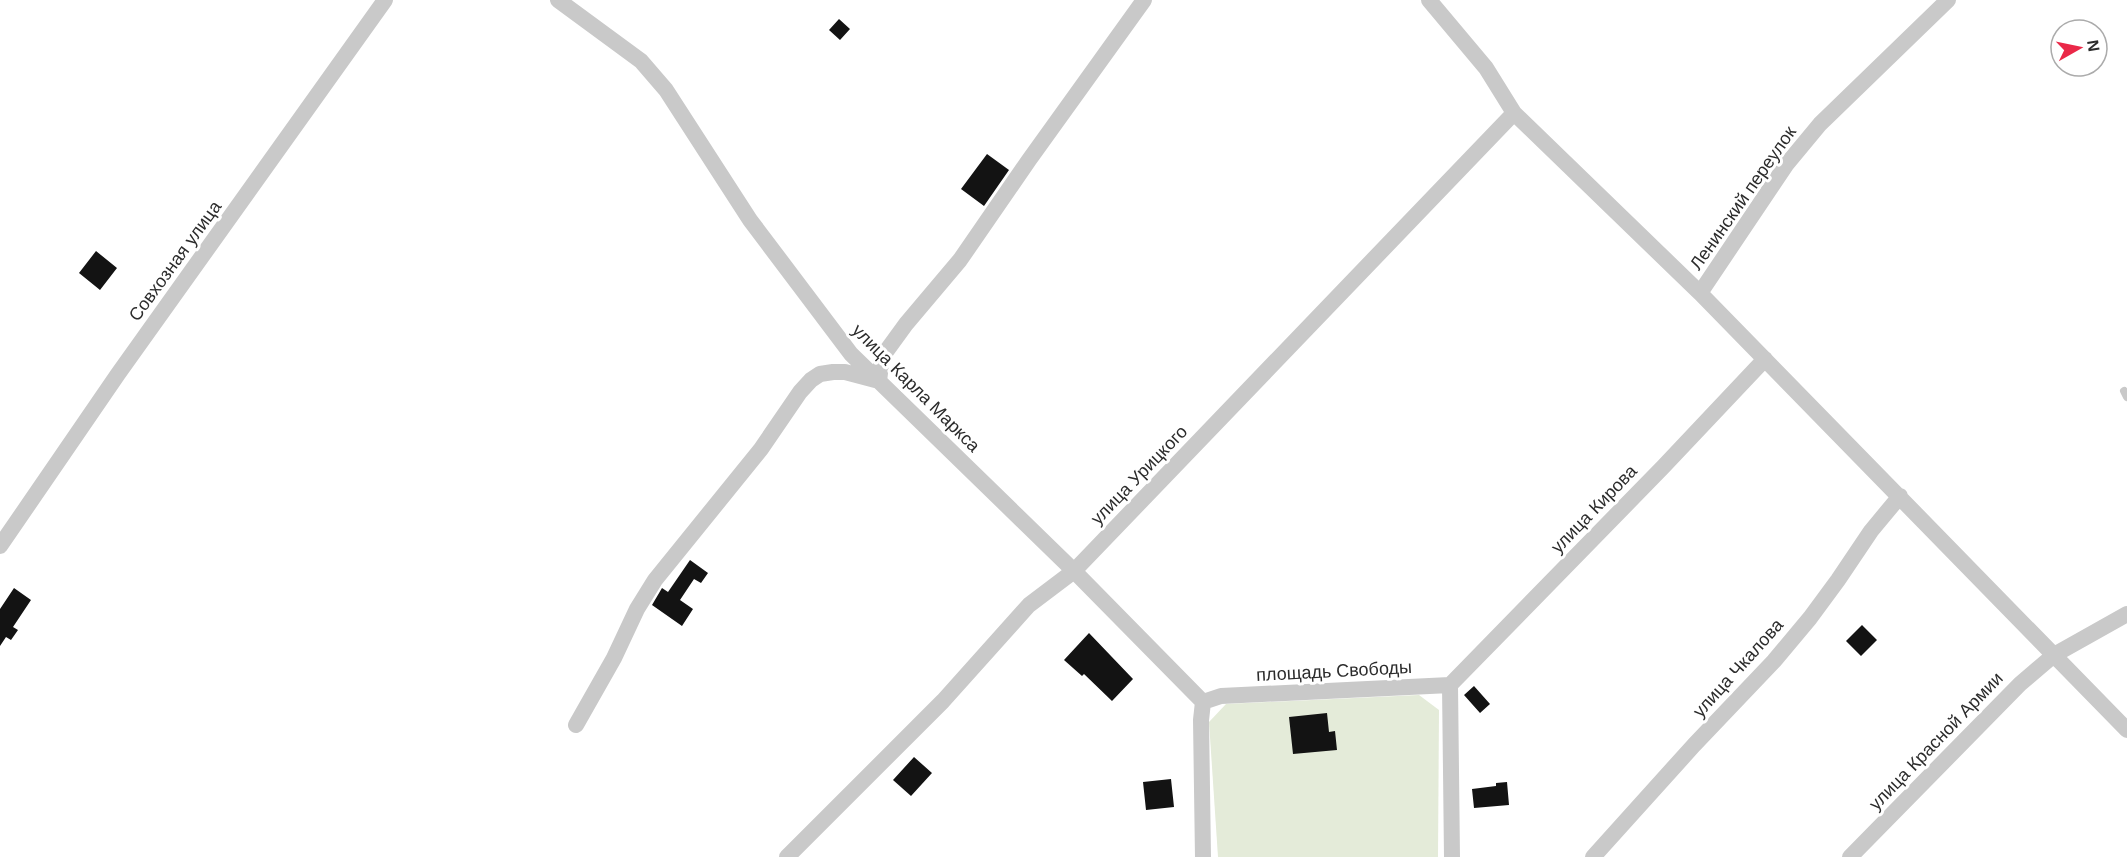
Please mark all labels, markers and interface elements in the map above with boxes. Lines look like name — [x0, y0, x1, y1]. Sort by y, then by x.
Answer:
north arrow — [2049, 18, 2109, 78]
text: N — [2084, 39, 2103, 53]
street label: Ленинский переулок — [1686, 122, 1800, 274]
street label: Совхозная улица — [125, 196, 226, 325]
street label: улица Карла Маркса — [848, 320, 985, 457]
street label: улица Урицкого — [1087, 421, 1191, 529]
street label: улица Кирова — [1547, 460, 1642, 557]
street label: улица Чкалова — [1689, 614, 1788, 721]
street label: площадь Свободы — [1256, 657, 1412, 685]
street label: улица Красной Армии — [1865, 668, 2007, 814]

